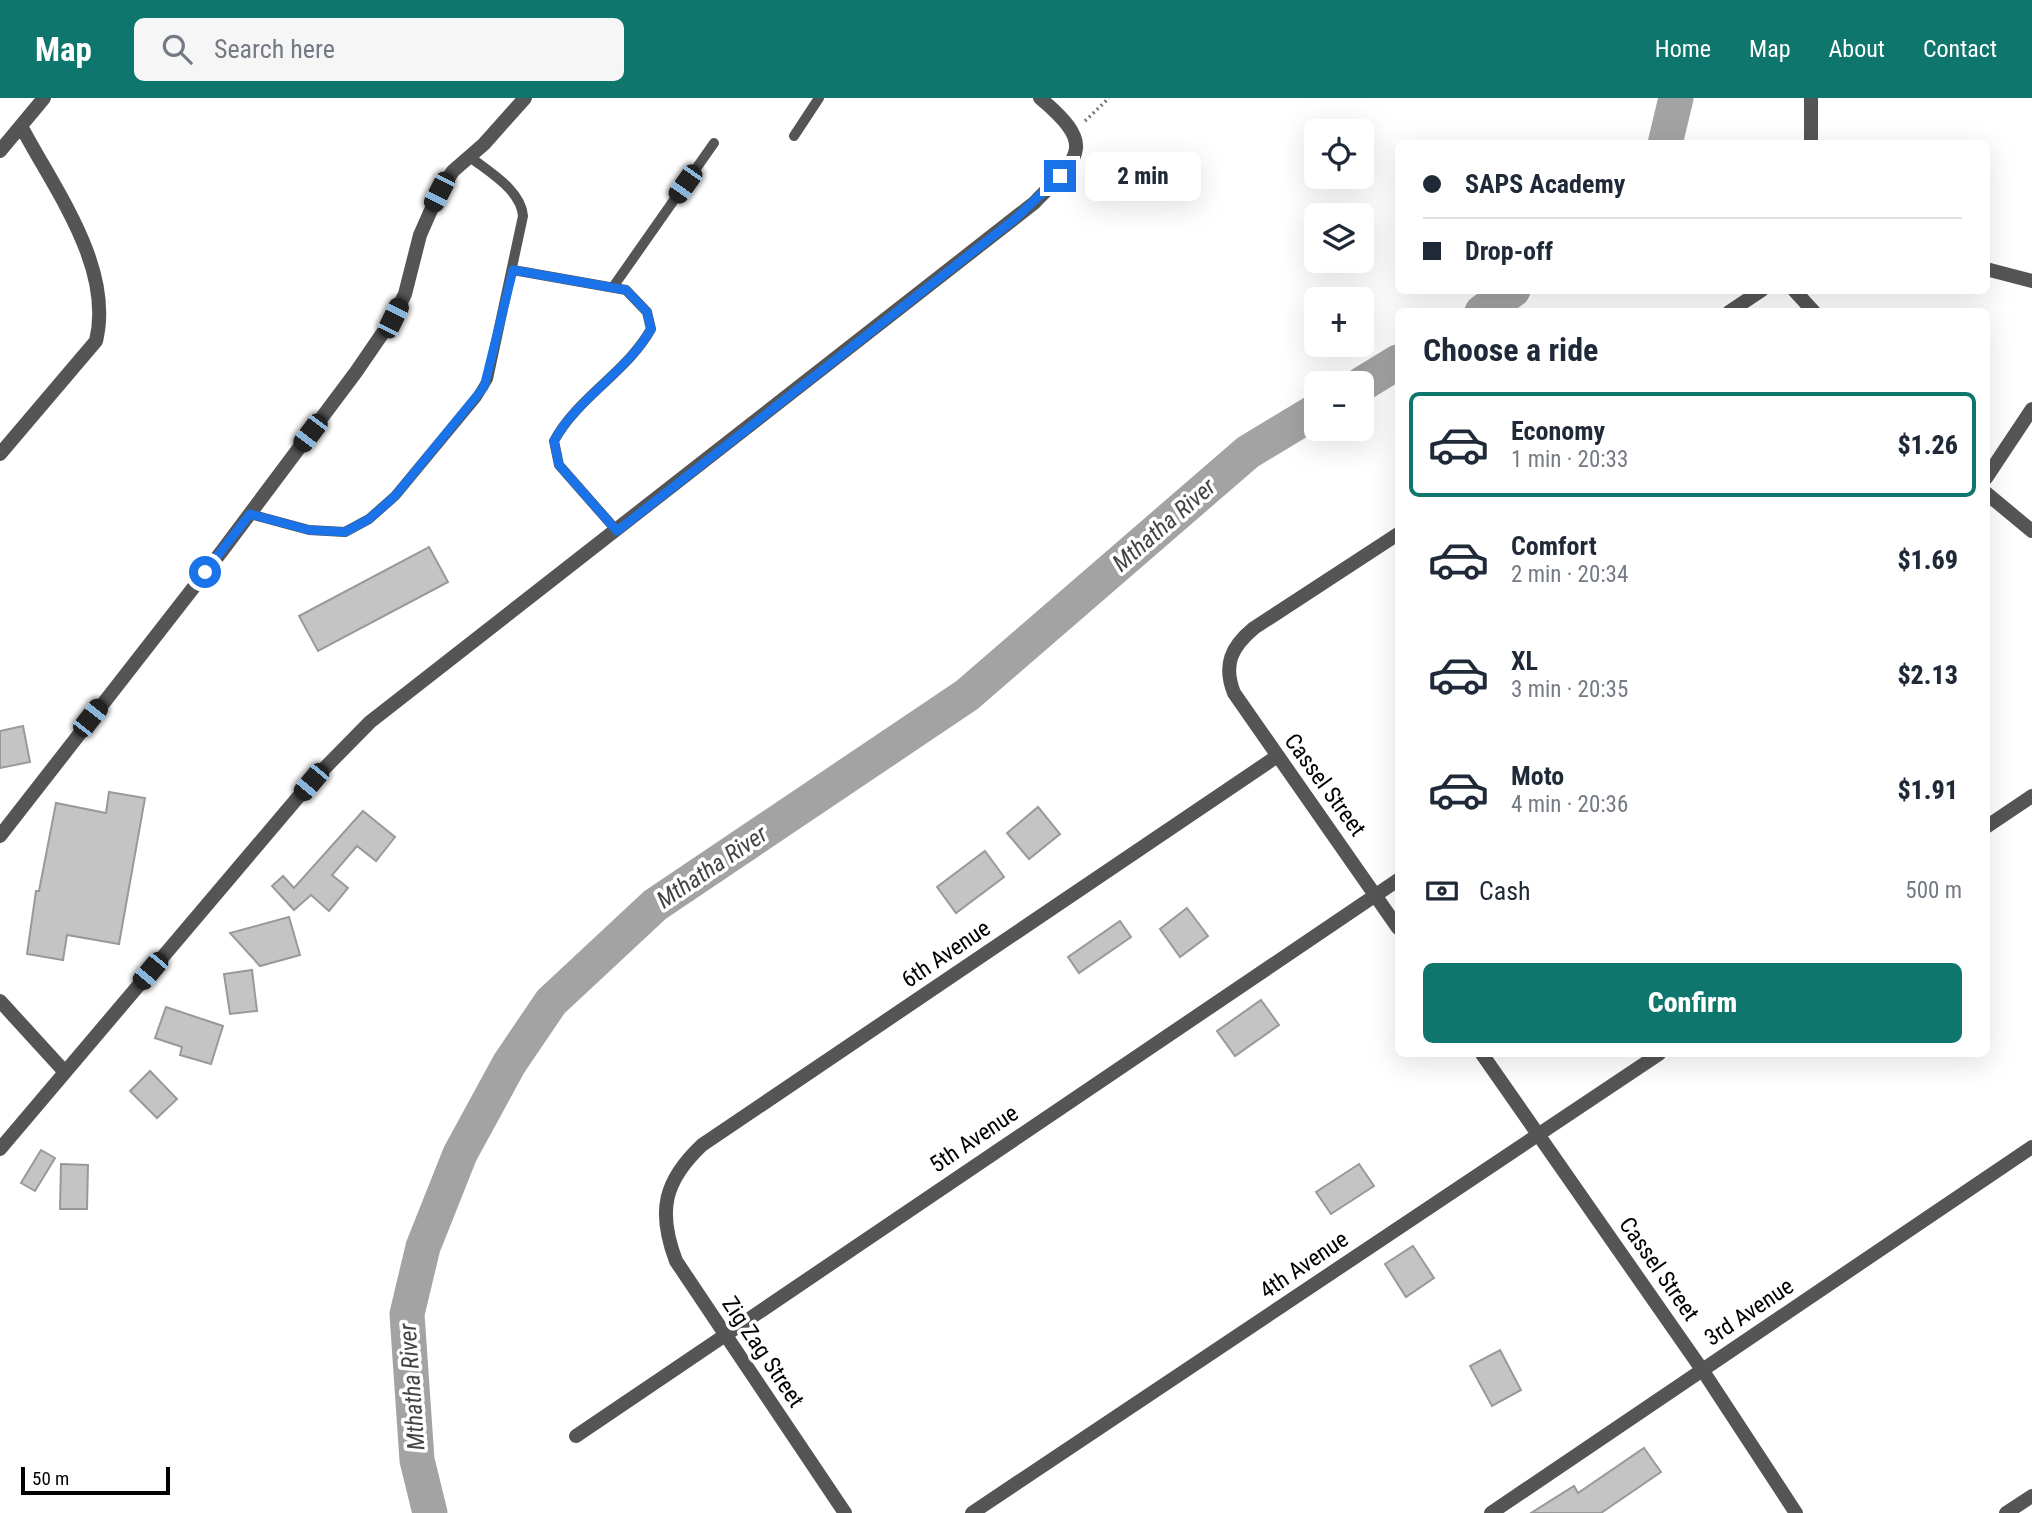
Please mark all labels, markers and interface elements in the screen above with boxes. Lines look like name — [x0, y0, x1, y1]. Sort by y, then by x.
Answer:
search box — [134, 18, 624, 81]
text: Map — [35, 30, 92, 69]
icon: search — [158, 30, 196, 68]
text: Search here — [214, 34, 335, 64]
text: Home — [1655, 35, 1711, 63]
text: Map — [1749, 35, 1791, 63]
text: About — [1829, 35, 1885, 63]
text: Contact — [1923, 35, 1997, 63]
map controls — [1304, 119, 1374, 441]
button: locate — [1304, 119, 1374, 189]
callout: 2 min — [1084, 152, 1200, 200]
route end — [1044, 160, 1076, 192]
car — [665, 161, 706, 207]
text: 2 min — [1117, 163, 1169, 190]
car — [421, 169, 458, 215]
text: SAPS Academy — [1465, 169, 1625, 199]
button: layers — [1304, 203, 1374, 273]
text: Drop-off — [1465, 236, 1553, 266]
button: + — [1304, 287, 1374, 357]
car — [375, 295, 412, 341]
text: Choose a ride — [1423, 331, 1598, 369]
button: − — [1304, 371, 1374, 441]
car — [289, 410, 332, 456]
icon: car — [1427, 413, 1490, 476]
text: Economy — [1511, 416, 1605, 446]
text: $1.26 — [1897, 430, 1958, 460]
text: 1 min · 20:33 — [1511, 446, 1628, 473]
water label: Mthatha River — [1107, 472, 1222, 577]
icon: car — [1427, 528, 1490, 591]
text: Comfort — [1511, 531, 1597, 561]
text: $1.69 — [1897, 545, 1958, 575]
route start — [189, 556, 221, 588]
text: 2 min · 20:34 — [1511, 561, 1628, 588]
icon: car — [1427, 643, 1490, 706]
text: XL — [1511, 646, 1538, 676]
text: $2.13 — [1897, 660, 1958, 690]
text: 3 min · 20:35 — [1511, 676, 1628, 703]
car — [69, 695, 112, 741]
street label: Cassel Street — [1279, 728, 1371, 842]
icon: car — [1427, 758, 1490, 821]
car — [290, 759, 333, 805]
text: Moto — [1511, 761, 1564, 791]
text: $1.91 — [1897, 775, 1958, 805]
text: 4 min · 20:36 — [1511, 791, 1628, 818]
water label: Mthatha River — [651, 819, 773, 914]
icon: cash — [1423, 872, 1461, 910]
text: Cash — [1479, 876, 1531, 906]
text: 500 m — [1905, 877, 1962, 904]
street label: 6th Avenue — [897, 915, 995, 993]
car — [129, 948, 172, 994]
button: Confirm — [1423, 963, 1962, 1043]
street label: 5th Avenue — [925, 1100, 1023, 1178]
street label: Cassel Street — [1613, 1212, 1705, 1326]
street label: 4th Avenue — [1255, 1226, 1353, 1304]
street label: 3rd Avenue — [1700, 1273, 1798, 1351]
street label: Zig Zag Street — [716, 1292, 810, 1412]
water label: Mthatha River — [394, 1322, 430, 1451]
scale bar — [21, 1464, 170, 1496]
text: 50 m — [32, 1467, 69, 1490]

